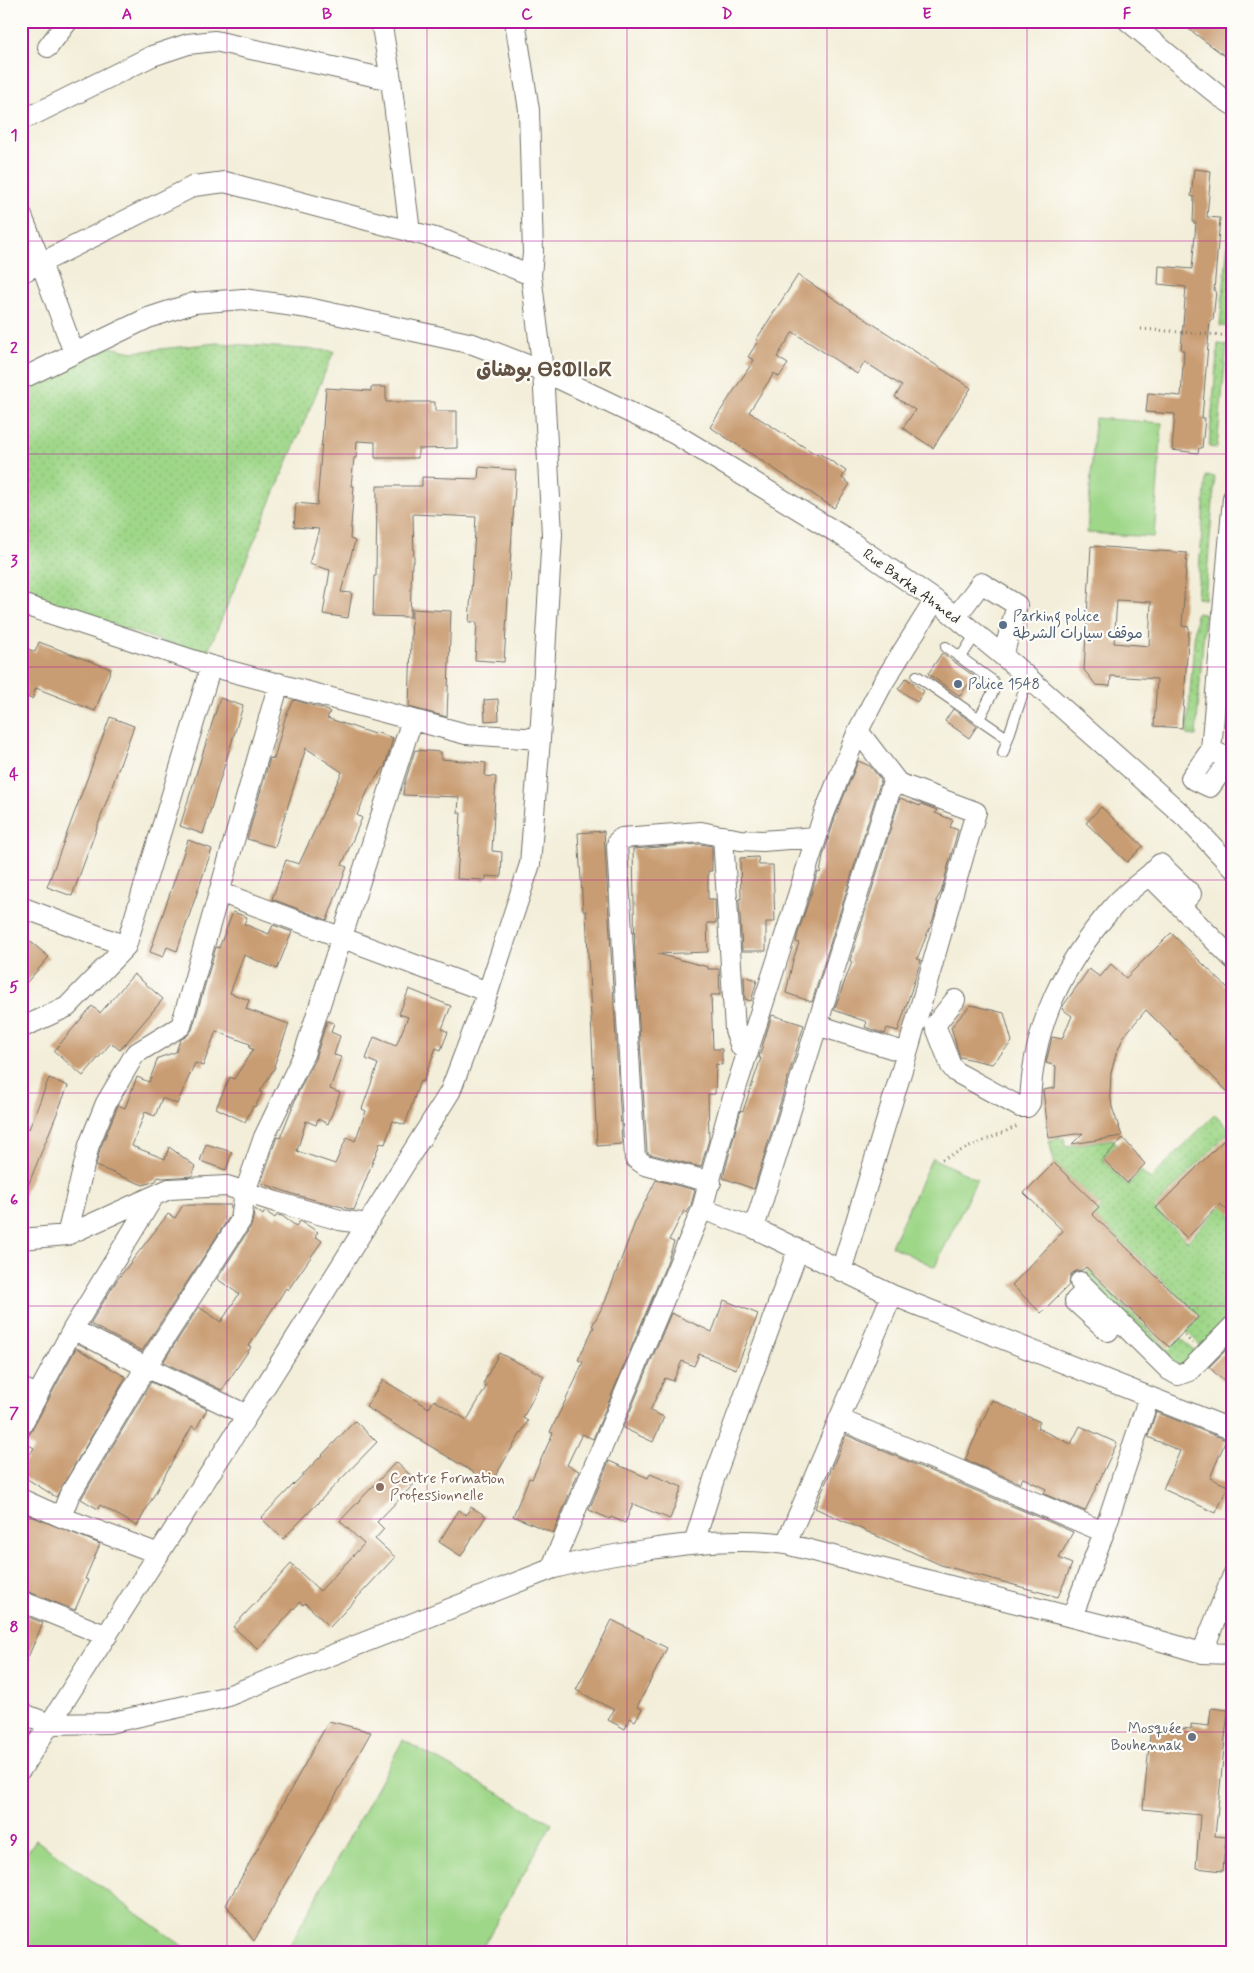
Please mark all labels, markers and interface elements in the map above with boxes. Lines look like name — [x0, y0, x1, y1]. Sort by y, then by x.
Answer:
text: A — [122, 4, 132, 25]
text: B — [322, 4, 332, 25]
text: C — [521, 4, 533, 25]
text: D — [721, 4, 733, 25]
text: E — [922, 4, 932, 25]
text: F — [1123, 4, 1132, 25]
text: 1 — [10, 125, 18, 146]
text: 2 — [10, 338, 18, 359]
district label: بوهناق ⴱⵓⵀⵏⵏⴰⴽ — [476, 357, 612, 384]
street label: Rue Barka Ahmed — [858, 545, 964, 629]
text: 3 — [10, 551, 18, 572]
place label: Parking police موقف سيارات الشرطة — [1013, 607, 1143, 644]
marker: Parking police موقف سيارات الشرطة — [997, 619, 1009, 631]
place label: Police 1548 — [968, 675, 1040, 695]
marker: Police 1548 — [952, 678, 964, 690]
text: 4 — [9, 764, 19, 785]
text: 5 — [9, 977, 19, 998]
text: 6 — [10, 1190, 18, 1211]
text: 7 — [9, 1403, 19, 1424]
place label: Centre Formation Professionnelle — [390, 1469, 505, 1506]
marker: Centre Formation Professionnelle — [374, 1481, 386, 1493]
text: 8 — [9, 1617, 19, 1638]
place label: Mosquée Bouhennak — [1111, 1719, 1183, 1756]
marker: Mosquée Bouhennak — [1186, 1731, 1198, 1743]
text: 9 — [10, 1830, 18, 1851]

